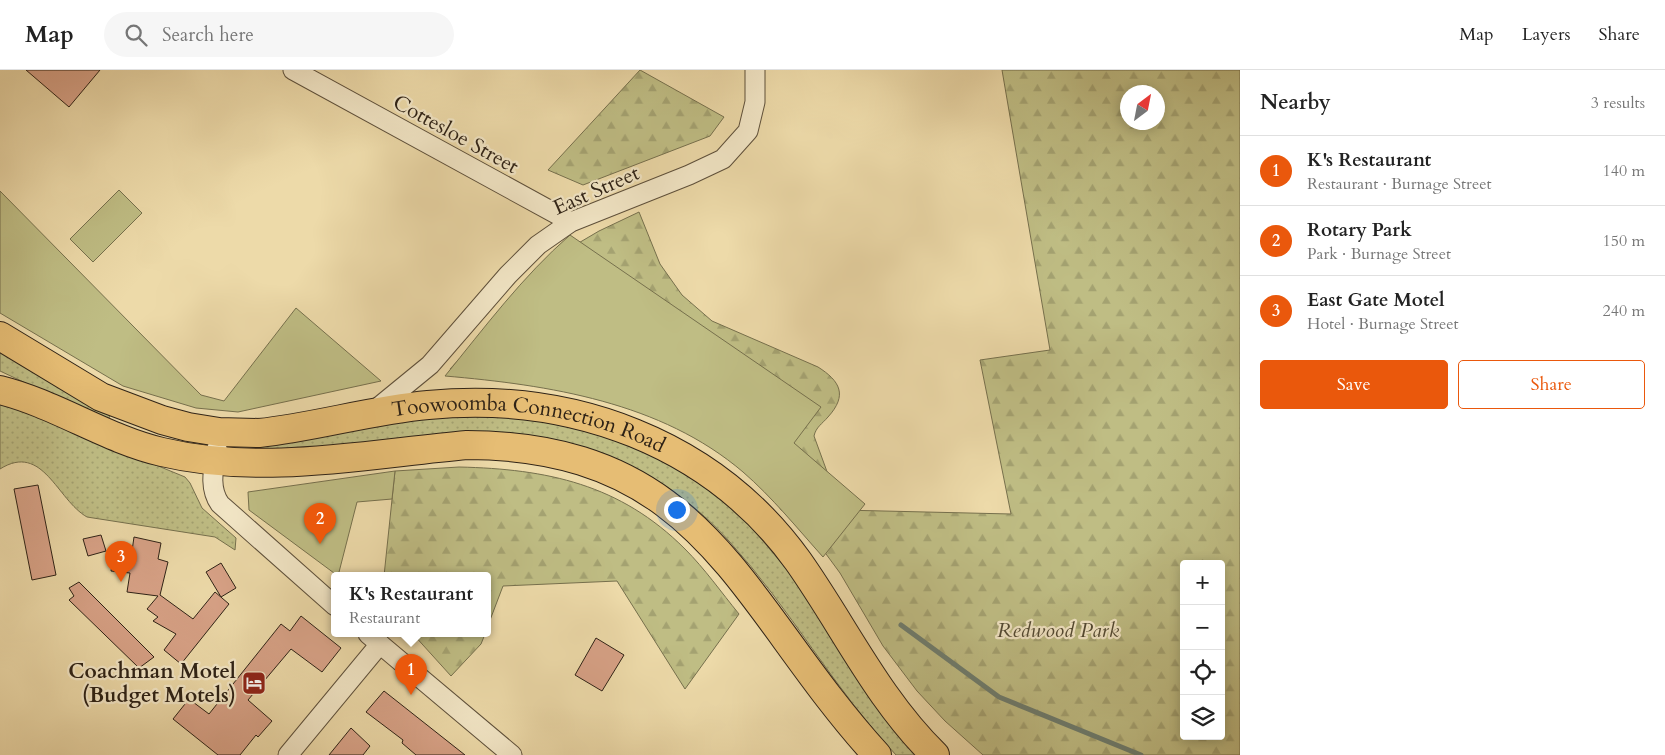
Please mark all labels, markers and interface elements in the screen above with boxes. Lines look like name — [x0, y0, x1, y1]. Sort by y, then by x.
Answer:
search box — [104, 12, 454, 57]
text: Map — [25, 18, 74, 51]
icon: search — [122, 21, 150, 49]
text: Search here — [162, 22, 254, 48]
text: Map — [1459, 22, 1494, 47]
text: Layers — [1522, 22, 1571, 47]
text: Share — [1599, 22, 1640, 47]
north arrow — [1120, 85, 1165, 130]
street label: Cottesloe Street — [388, 88, 524, 181]
text: Nearby — [1260, 88, 1331, 117]
text: 3 results — [1591, 92, 1645, 114]
text: K's Restaurant — [1307, 147, 1431, 173]
street label: East Street — [548, 158, 644, 222]
text: 1 — [1272, 160, 1280, 182]
text: 140 m — [1603, 160, 1645, 182]
text: Restaurant · Burnage Street — [1307, 173, 1492, 195]
text: Rotary Park — [1307, 217, 1412, 243]
text: 2 — [1272, 230, 1280, 252]
text: 150 m — [1603, 230, 1645, 252]
text: Park · Burnage Street — [1307, 243, 1451, 265]
text: East Gate Motel — [1307, 287, 1445, 313]
text: 3 — [1272, 300, 1280, 322]
text: 240 m — [1603, 300, 1645, 322]
text: Hotel · Burnage Street — [1307, 313, 1459, 335]
button: Save — [1260, 360, 1448, 409]
button: Share — [1458, 360, 1645, 409]
street label: Toowoomba Connection Road — [390, 389, 670, 460]
your location — [664, 497, 690, 523]
pin: 2 — [304, 503, 336, 544]
pin: 3 — [105, 541, 137, 582]
map controls — [1180, 560, 1225, 740]
button: + — [1180, 560, 1225, 605]
popup — [331, 572, 491, 637]
text: K's Restaurant — [349, 581, 473, 607]
button: − — [1180, 605, 1225, 650]
text: Restaurant — [349, 607, 420, 629]
park label: Redwood Park — [997, 616, 1120, 645]
button: locate — [1180, 650, 1225, 695]
pin: 1 — [395, 654, 427, 695]
place label: Coachman Motel (Budget Motels) — [68, 657, 236, 710]
hotel icon: Coachman Motel (Budget Motels) — [241, 670, 267, 696]
button: layers — [1180, 695, 1225, 740]

